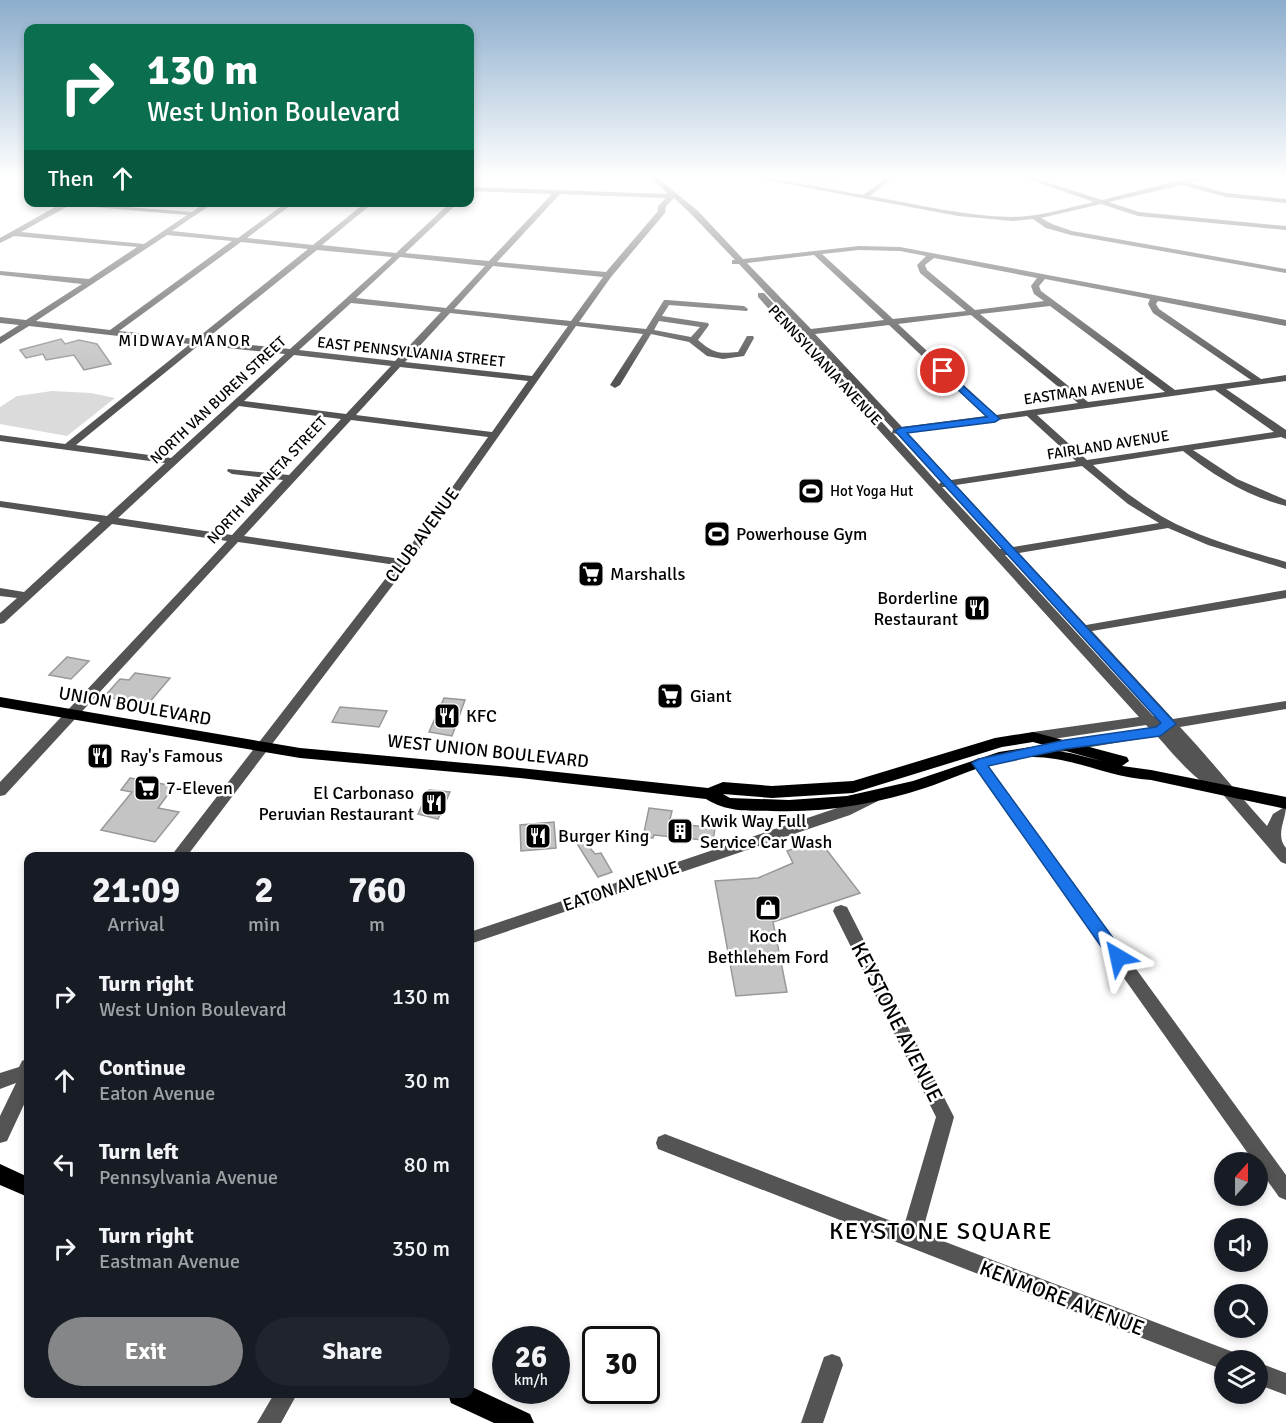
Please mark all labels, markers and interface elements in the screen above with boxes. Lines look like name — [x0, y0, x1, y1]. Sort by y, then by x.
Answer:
text: 130 m — [147, 45, 258, 96]
icon: right — [48, 48, 126, 126]
text: West Union Boulevard — [147, 96, 400, 129]
icon: ahead — [106, 162, 139, 195]
text: Then — [48, 165, 94, 192]
street label: PENNSYLVANIA AVENUE — [765, 301, 885, 429]
district label: MIDWAY MANOR — [118, 331, 252, 351]
street label: NORTH VAN BUREN STREET — [146, 332, 290, 468]
street label: EAST PENNSYLVANIA STREET — [316, 333, 506, 371]
pin — [917, 345, 968, 396]
icon: arrive — [926, 354, 959, 387]
street label: EASTMAN AVENUE — [1022, 374, 1146, 408]
street label: NORTH WAHNETA STREET — [203, 412, 331, 547]
street label: FAIRLAND AVENUE — [1045, 426, 1171, 464]
sports icon: Hot Yoga Hut — [796, 476, 826, 506]
place label: Hot Yoga Hut — [830, 482, 913, 500]
street label: CLUB AVENUE — [380, 483, 464, 587]
sports icon: Powerhouse Gym — [702, 519, 732, 549]
place label: Powerhouse Gym — [736, 523, 867, 545]
supermarket icon: Marshalls — [576, 559, 606, 589]
place label: Marshalls — [610, 563, 685, 585]
place label: Borderline Restaurant — [874, 587, 958, 630]
restaurant icon: Borderline Restaurant — [962, 593, 992, 623]
supermarket icon: Giant — [655, 681, 685, 711]
street label: UNION BOULEVARD — [57, 682, 213, 730]
place label: Giant — [690, 685, 732, 707]
restaurant icon: KFC — [432, 701, 462, 731]
place label: KFC — [466, 705, 497, 727]
street label: WEST UNION BOULEVARD — [386, 729, 590, 773]
restaurant icon: Ray's Famous — [85, 741, 115, 771]
place label: Ray's Famous — [120, 745, 223, 767]
supermarket icon: 7-Eleven — [132, 773, 162, 803]
place label: 7-Eleven — [166, 777, 233, 799]
place label: El Carbonaso Peruvian Restaurant — [259, 782, 414, 825]
restaurant icon: El Carbonaso Peruvian Restaurant — [419, 788, 449, 818]
place label: Kwik Way Full Service Car Wash — [700, 810, 832, 853]
building icon: Kwik Way Full Service Car Wash — [665, 816, 695, 846]
restaurant icon: Burger King — [523, 821, 553, 851]
place label: Burger King — [558, 825, 649, 847]
street label: EATON AVENUE — [560, 856, 682, 916]
text: 21:09 — [92, 868, 180, 913]
text: 2 — [254, 868, 274, 913]
text: 760 — [348, 868, 406, 913]
shop icon: Koch Bethlehem Ford — [753, 893, 783, 923]
text: Arrival — [107, 912, 165, 937]
text: min — [248, 912, 280, 937]
text: m — [369, 912, 385, 937]
place label: Koch Bethlehem Ford — [707, 925, 829, 968]
position arrow — [1086, 925, 1150, 989]
street label: KEYSTONE AVENUE — [845, 938, 949, 1106]
text: Turn right — [99, 970, 194, 997]
icon: right — [48, 980, 81, 1013]
text: 130 m — [392, 983, 450, 1010]
text: West Union Boulevard — [99, 997, 287, 1022]
text: Continue — [99, 1054, 186, 1081]
icon: ahead — [48, 1064, 81, 1097]
text: 30 m — [404, 1067, 450, 1094]
text: Eaton Avenue — [99, 1081, 215, 1106]
text: Turn left — [99, 1138, 179, 1165]
icon: left — [48, 1148, 81, 1181]
text: 80 m — [404, 1151, 450, 1178]
north arrow — [1214, 1152, 1268, 1206]
map controls — [1214, 1152, 1268, 1404]
text: Pennsylvania Avenue — [99, 1165, 278, 1190]
district label: KEYSTONE SQUARE — [829, 1216, 1053, 1246]
button: sound — [1214, 1218, 1268, 1272]
text: Turn right — [99, 1222, 194, 1249]
icon: right — [48, 1232, 81, 1265]
text: 350 m — [392, 1235, 450, 1262]
text: Eastman Avenue — [99, 1249, 240, 1274]
street label: KENMORE AVENUE — [976, 1255, 1148, 1341]
button: search — [1214, 1284, 1268, 1338]
button: Exit — [48, 1317, 243, 1386]
button: Share — [255, 1317, 450, 1386]
speed limit sign: 30 — [582, 1326, 660, 1404]
text: 26 — [515, 1339, 547, 1376]
button: layers — [1214, 1350, 1268, 1404]
text: km/h — [514, 1371, 548, 1389]

